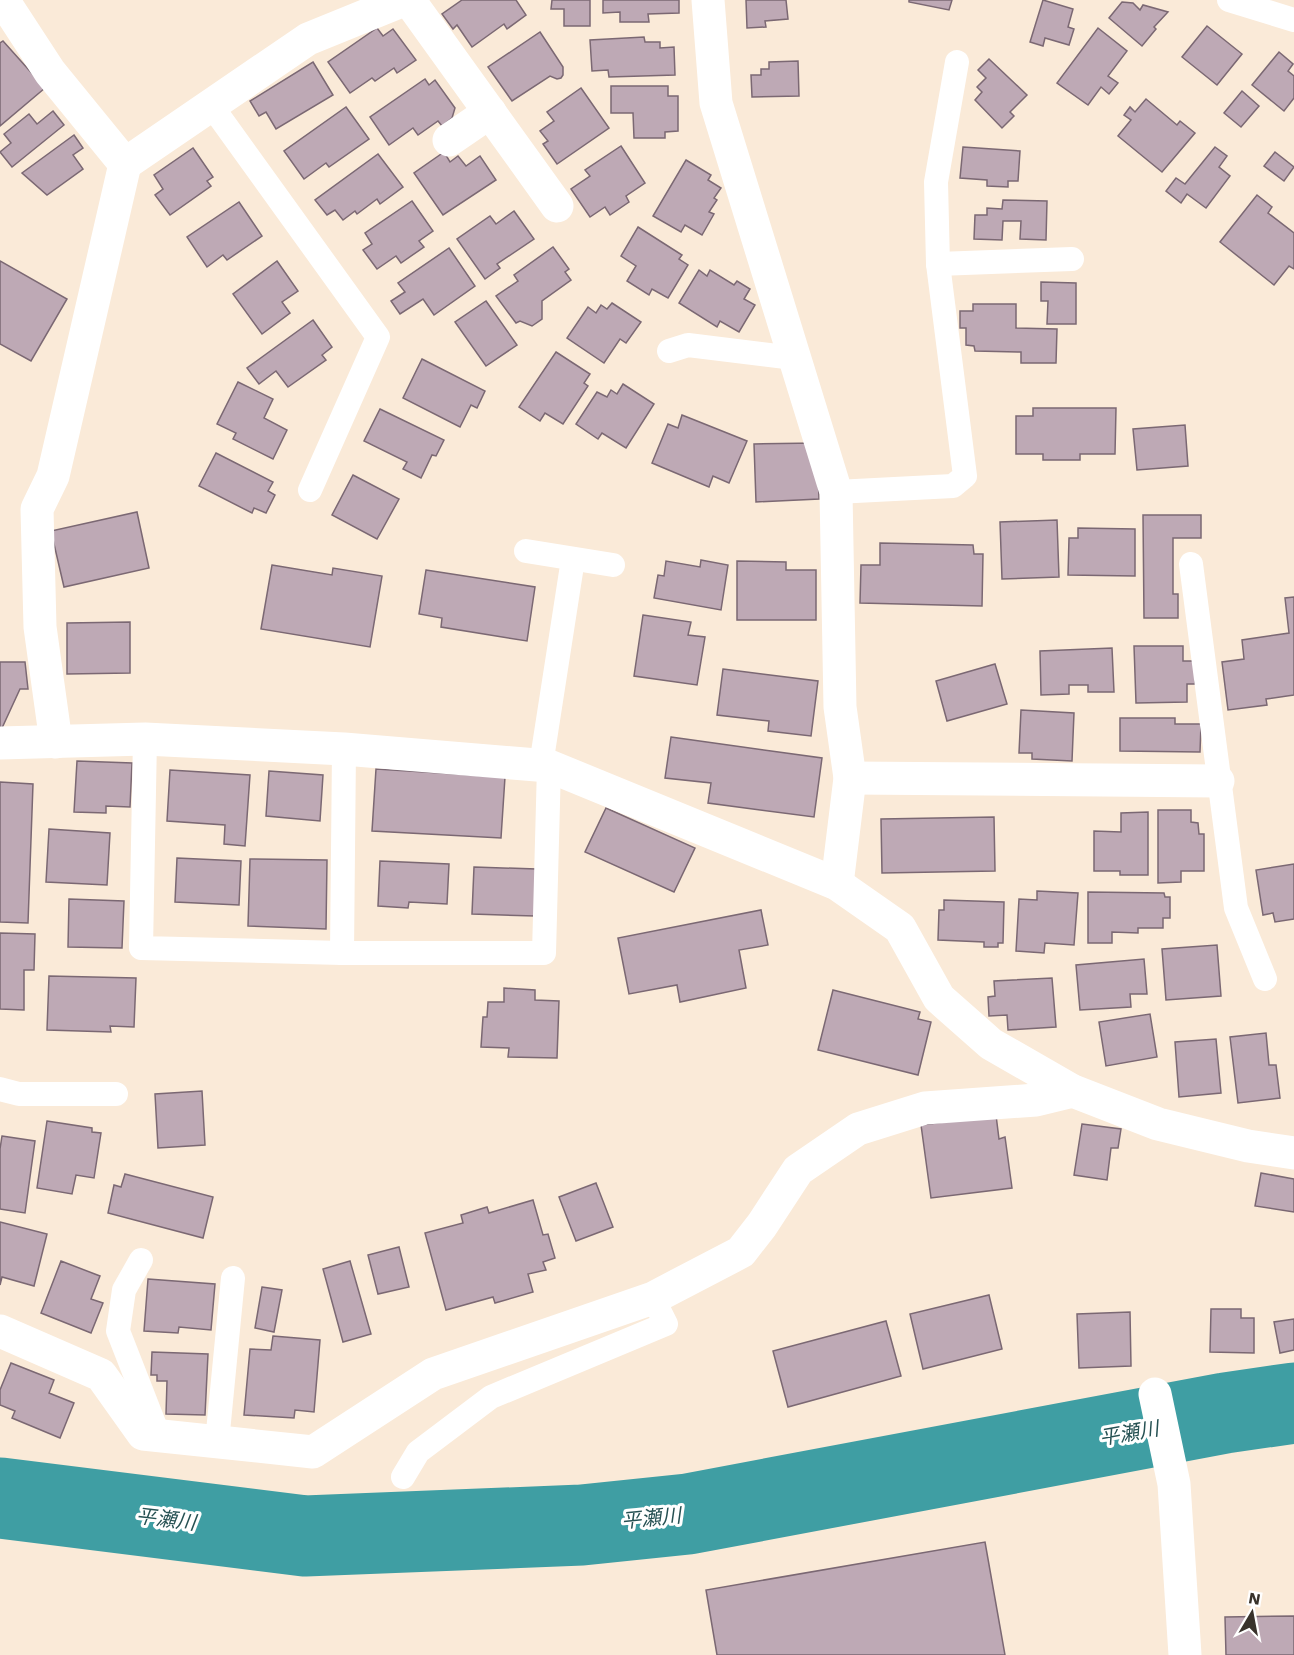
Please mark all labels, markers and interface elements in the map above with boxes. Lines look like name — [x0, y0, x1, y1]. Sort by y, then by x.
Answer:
water label: 平瀬川 — [1097, 1416, 1163, 1450]
water label: 平瀬川 — [135, 1503, 199, 1535]
water label: 平瀬川 — [620, 1503, 684, 1533]
north arrow — [1222, 1583, 1282, 1643]
text: N — [1247, 1588, 1262, 1609]

